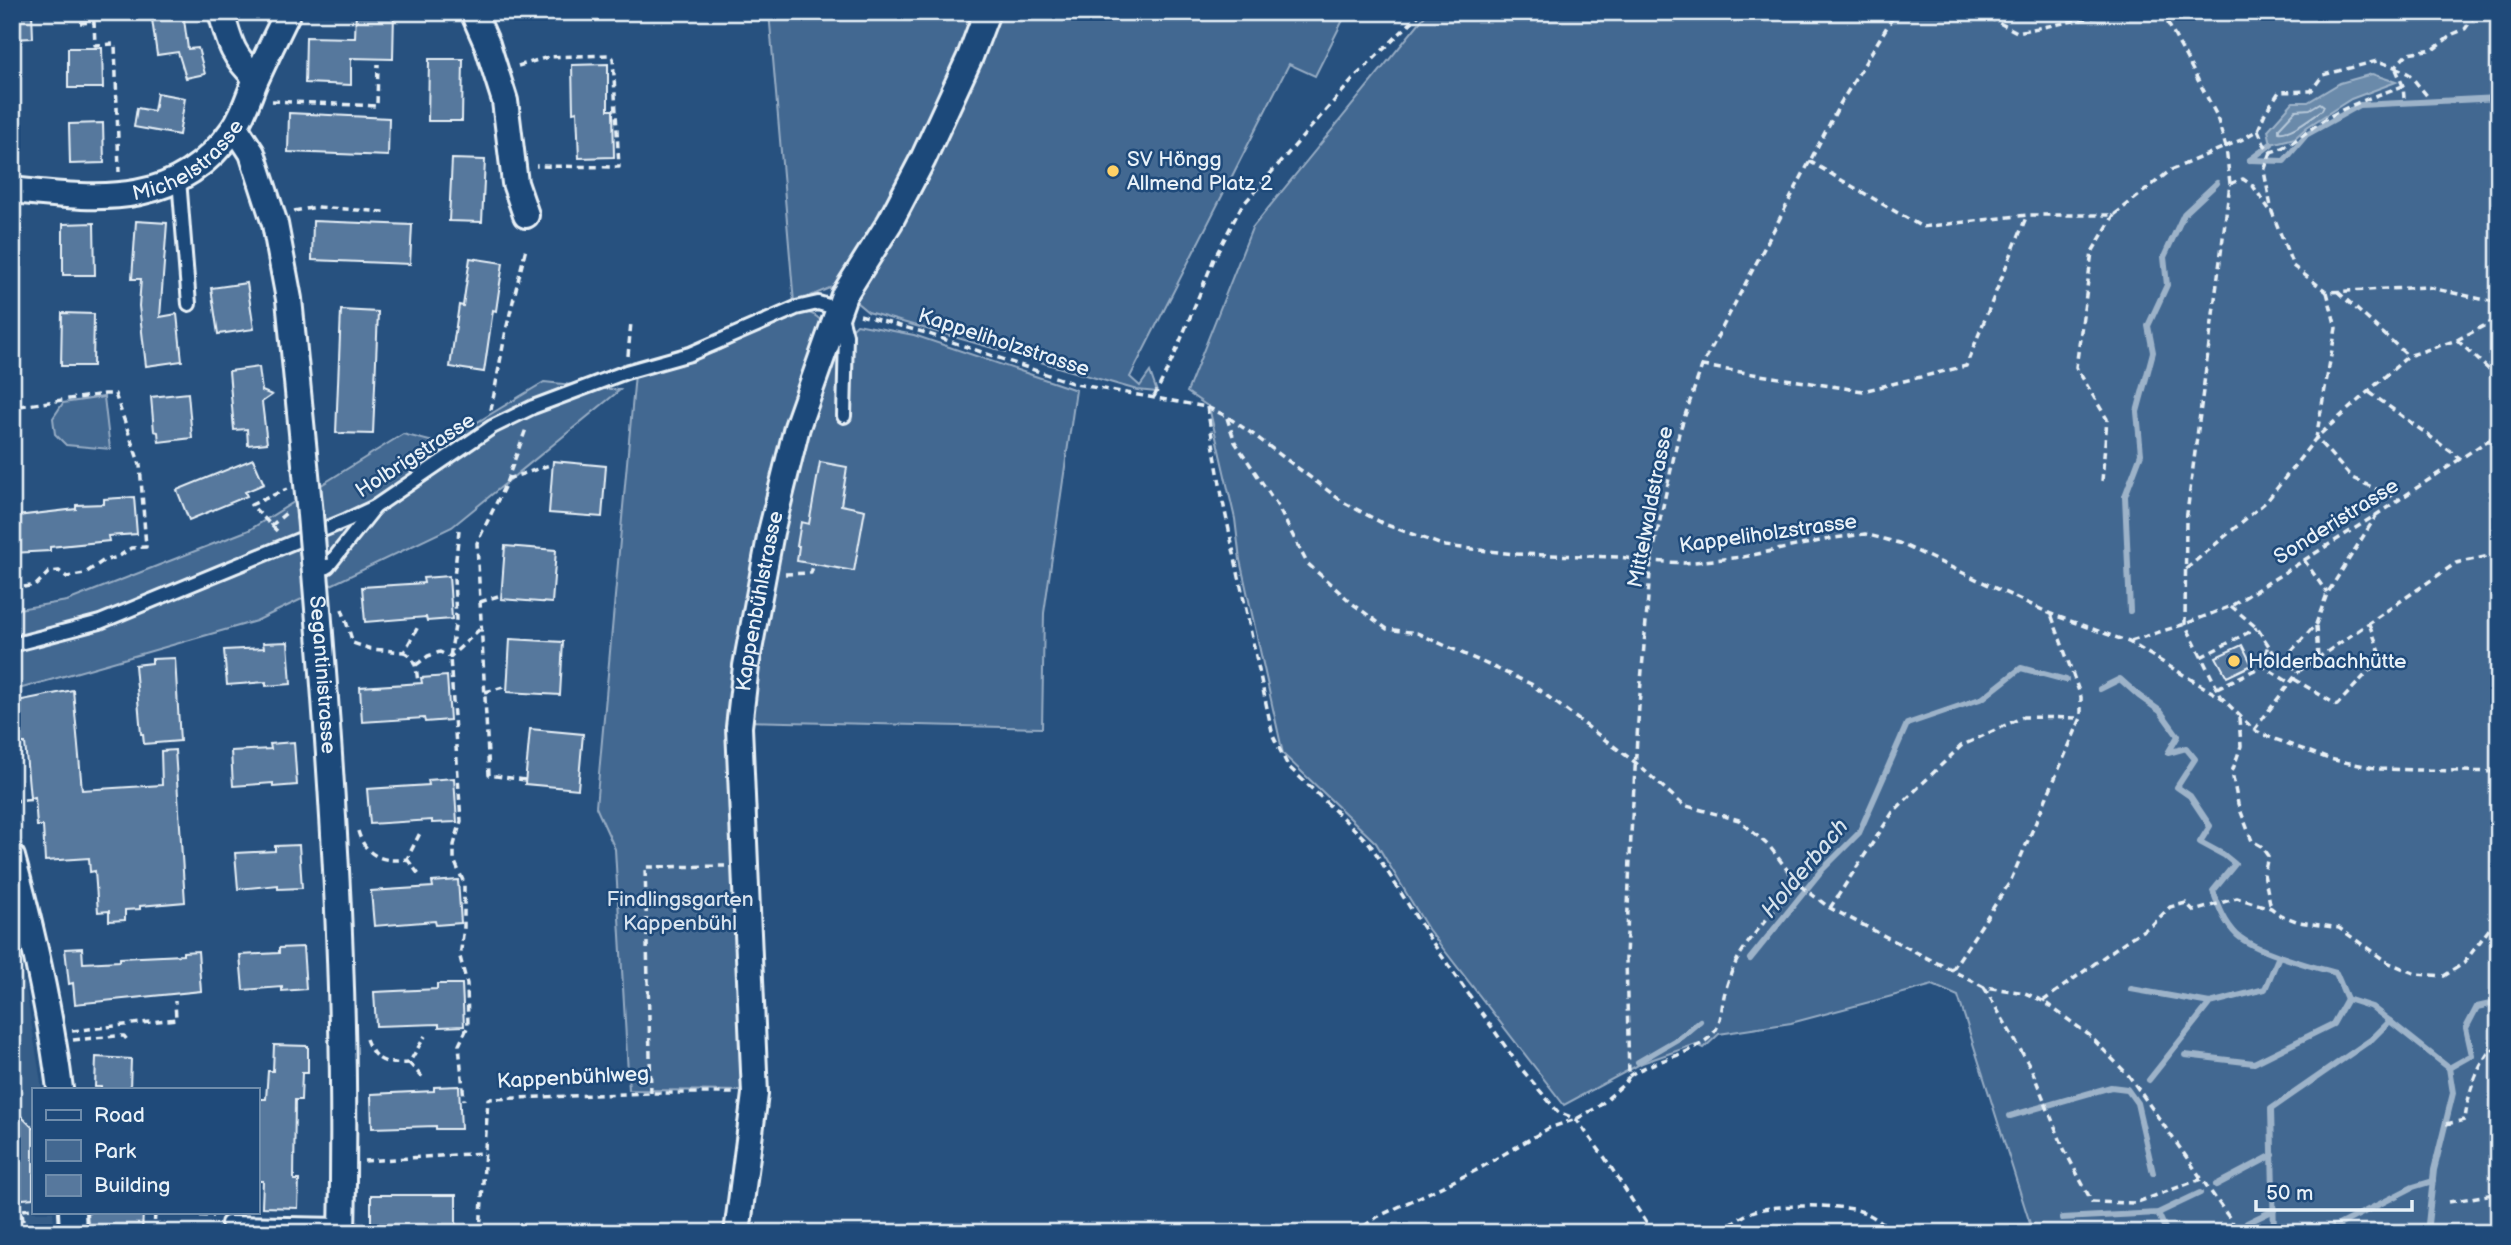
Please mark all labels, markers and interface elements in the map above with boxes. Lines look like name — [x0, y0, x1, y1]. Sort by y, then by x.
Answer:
street label: Michelstrasse — [130, 115, 249, 206]
place label: SV Höngg Allmend Platz 2 — [1127, 147, 1273, 196]
marker: SV Höngg Allmend Platz 2 — [1105, 163, 1121, 179]
street label: Kappeliholzstrasse — [915, 303, 1093, 382]
street label: Holbrigstrasse — [351, 407, 480, 503]
street label: Mittelwaldstrasse — [1623, 424, 1678, 590]
street label: Sonderistrasse — [2269, 473, 2403, 570]
street label: Kappenbühlstrasse — [731, 508, 789, 693]
street label: Kappeliholzstrasse — [1678, 509, 1858, 558]
street label: Segantinistrasse — [304, 595, 341, 755]
place label: Holderbachhütte — [2248, 649, 2406, 674]
marker: Holderbachhütte — [2226, 653, 2242, 669]
water label: Holderbach — [1755, 813, 1855, 924]
park label: Findlingsgarten Kappenbühl — [606, 887, 754, 936]
street label: Kappenbühlweg — [496, 1061, 650, 1094]
legend — [32, 1088, 259, 1214]
text: Road — [94, 1103, 145, 1128]
text: Park — [94, 1139, 137, 1164]
scale bar — [2256, 1168, 2411, 1212]
text: Building — [94, 1173, 170, 1198]
text: 50 m — [2266, 1181, 2313, 1206]

